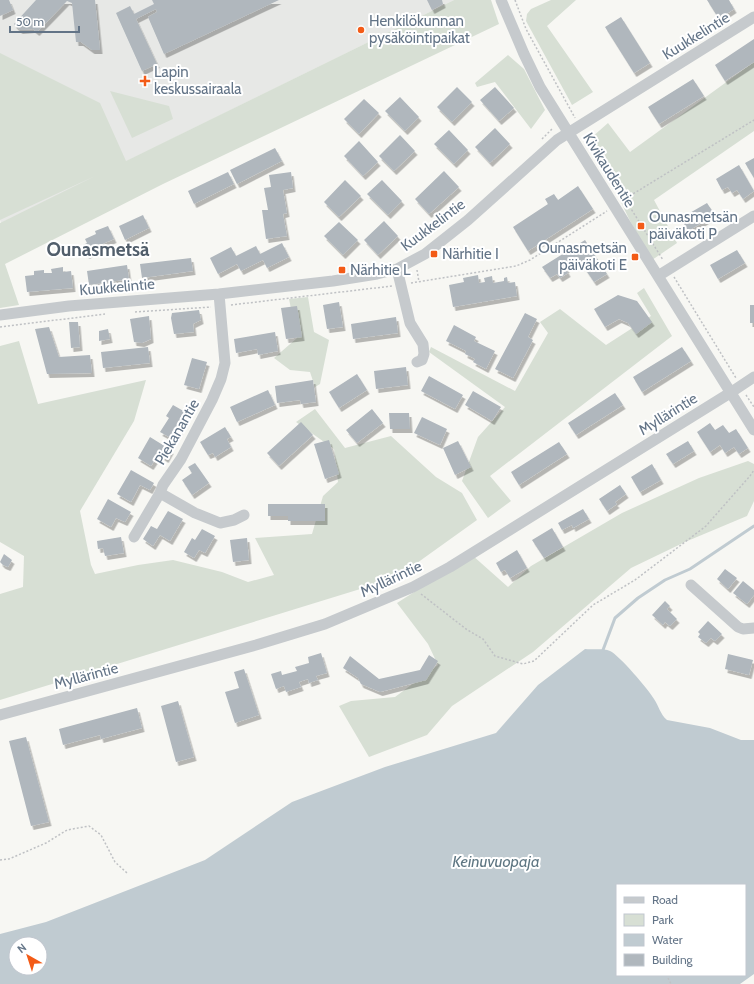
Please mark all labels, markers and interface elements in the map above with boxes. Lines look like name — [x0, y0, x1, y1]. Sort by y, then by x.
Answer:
scale bar — [10, 8, 79, 34]
street label: Kuukkelintie — [659, 8, 733, 64]
place label: Henkilökunnan pysäköintipaikat — [369, 12, 470, 47]
text: 50 m — [16, 14, 44, 29]
marker: Henkilökunnan pysäköintipaikat — [356, 25, 366, 35]
place label: Lapin keskussairaala — [154, 63, 242, 98]
marker: Lapin keskussairaala — [139, 75, 151, 87]
street label: Kivikaudentie — [579, 129, 639, 211]
street label: Kuukkelintie — [397, 195, 469, 255]
place label: Ounasmetsän päiväkoti P — [649, 208, 738, 243]
marker: Ounasmetsän päiväkoti P — [636, 221, 646, 231]
district label: Ounasmetsä — [46, 238, 150, 261]
place label: Ounasmetsän päiväkoti E — [538, 239, 627, 274]
place label: Närhitie I — [442, 245, 499, 263]
marker: Närhitie I — [429, 249, 439, 259]
marker: Ounasmetsän päiväkoti E — [630, 252, 640, 262]
place label: Närhitie L — [350, 261, 411, 279]
marker: Närhitie L — [337, 265, 347, 275]
street label: Kuukkelintie — [79, 275, 156, 299]
street label: Myllärintie — [635, 389, 701, 439]
street label: Piekanantie — [151, 396, 203, 468]
street label: Myllärintie — [357, 557, 425, 601]
street label: Myllärintie — [52, 659, 120, 693]
water label: Keinuvuopaja — [452, 852, 540, 871]
legend — [616, 884, 746, 976]
text: Road — [652, 892, 678, 907]
text: Park — [652, 912, 674, 927]
text: Water — [652, 932, 683, 947]
north arrow — [8, 936, 48, 976]
text: N — [14, 940, 29, 956]
text: Building — [652, 952, 694, 967]

